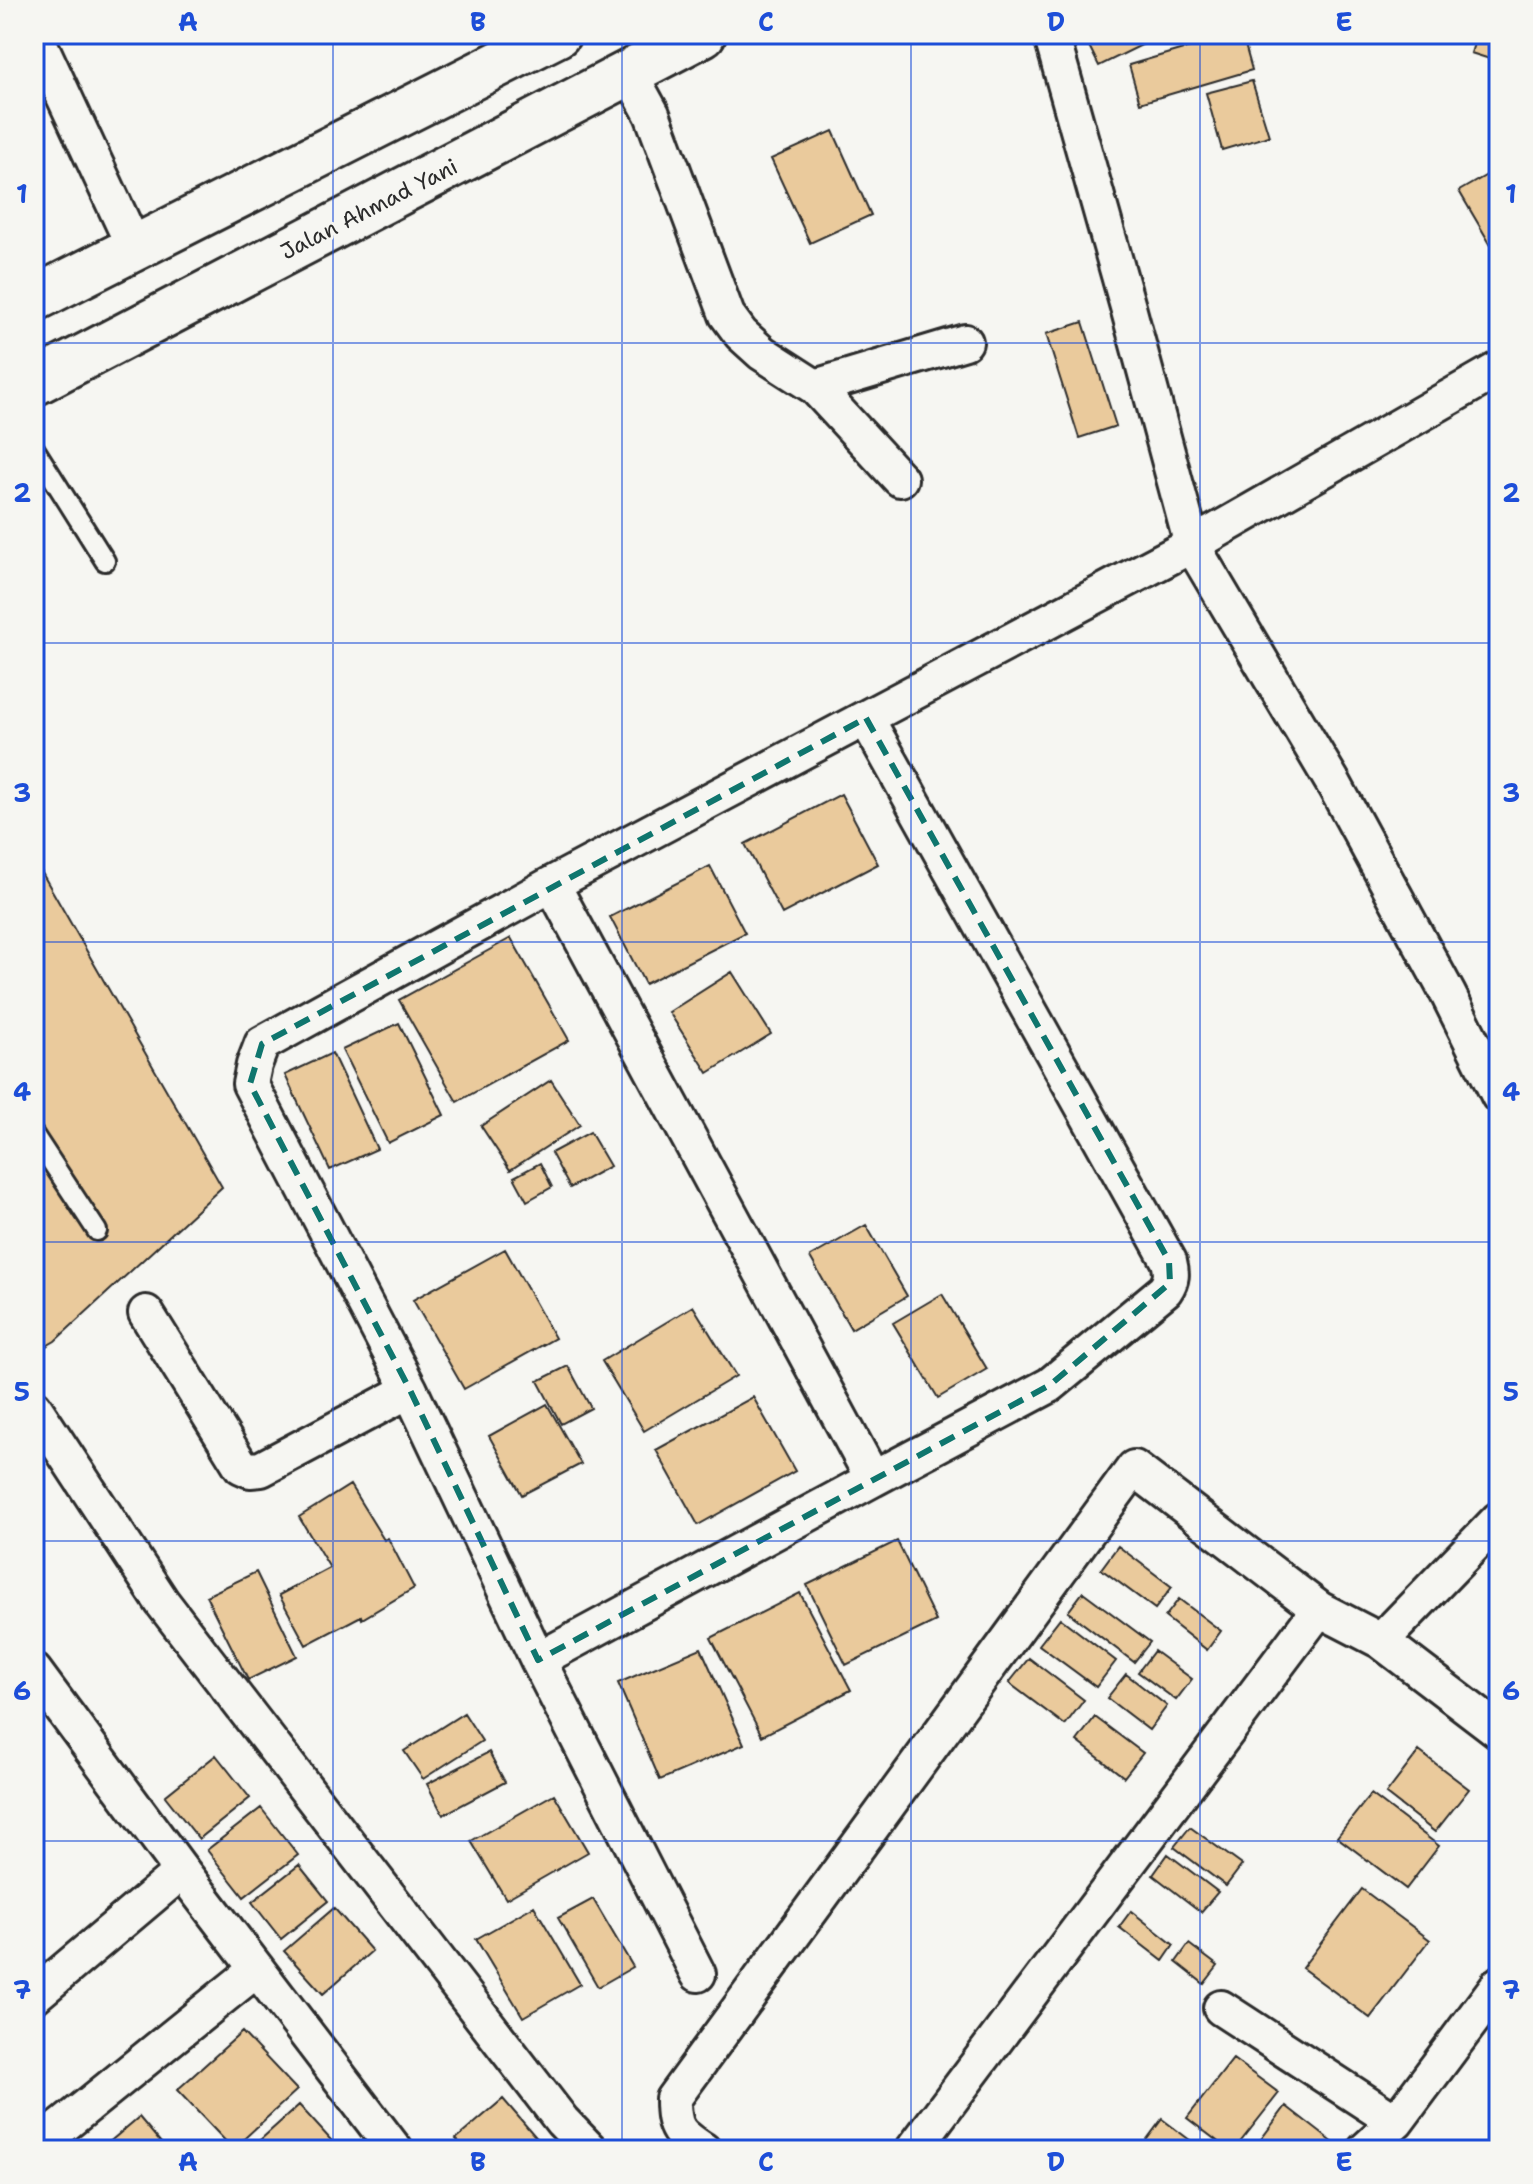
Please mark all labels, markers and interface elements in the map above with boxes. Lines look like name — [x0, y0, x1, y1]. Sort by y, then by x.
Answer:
text: A — [178, 4, 198, 39]
text: B — [470, 4, 486, 39]
text: C — [758, 4, 774, 39]
text: D — [1047, 4, 1065, 39]
text: E — [1335, 4, 1353, 39]
street label: Jalan Ahmad Yani — [276, 152, 462, 266]
text: 1 — [16, 176, 28, 211]
text: 1 — [1505, 176, 1517, 211]
text: 2 — [13, 475, 31, 510]
text: 2 — [1502, 475, 1520, 510]
text: 3 — [13, 775, 31, 810]
text: 3 — [1502, 775, 1520, 810]
text: 4 — [13, 1074, 31, 1109]
text: 4 — [1502, 1074, 1520, 1109]
text: 5 — [14, 1374, 30, 1409]
text: 5 — [1503, 1374, 1519, 1409]
text: 6 — [13, 1673, 31, 1708]
text: 6 — [1502, 1673, 1520, 1708]
text: 7 — [13, 1972, 31, 2007]
text: 7 — [1502, 1972, 1520, 2007]
text: A — [178, 2144, 198, 2179]
text: B — [470, 2144, 486, 2179]
text: C — [758, 2144, 774, 2179]
text: D — [1047, 2144, 1065, 2179]
text: E — [1335, 2144, 1353, 2179]

